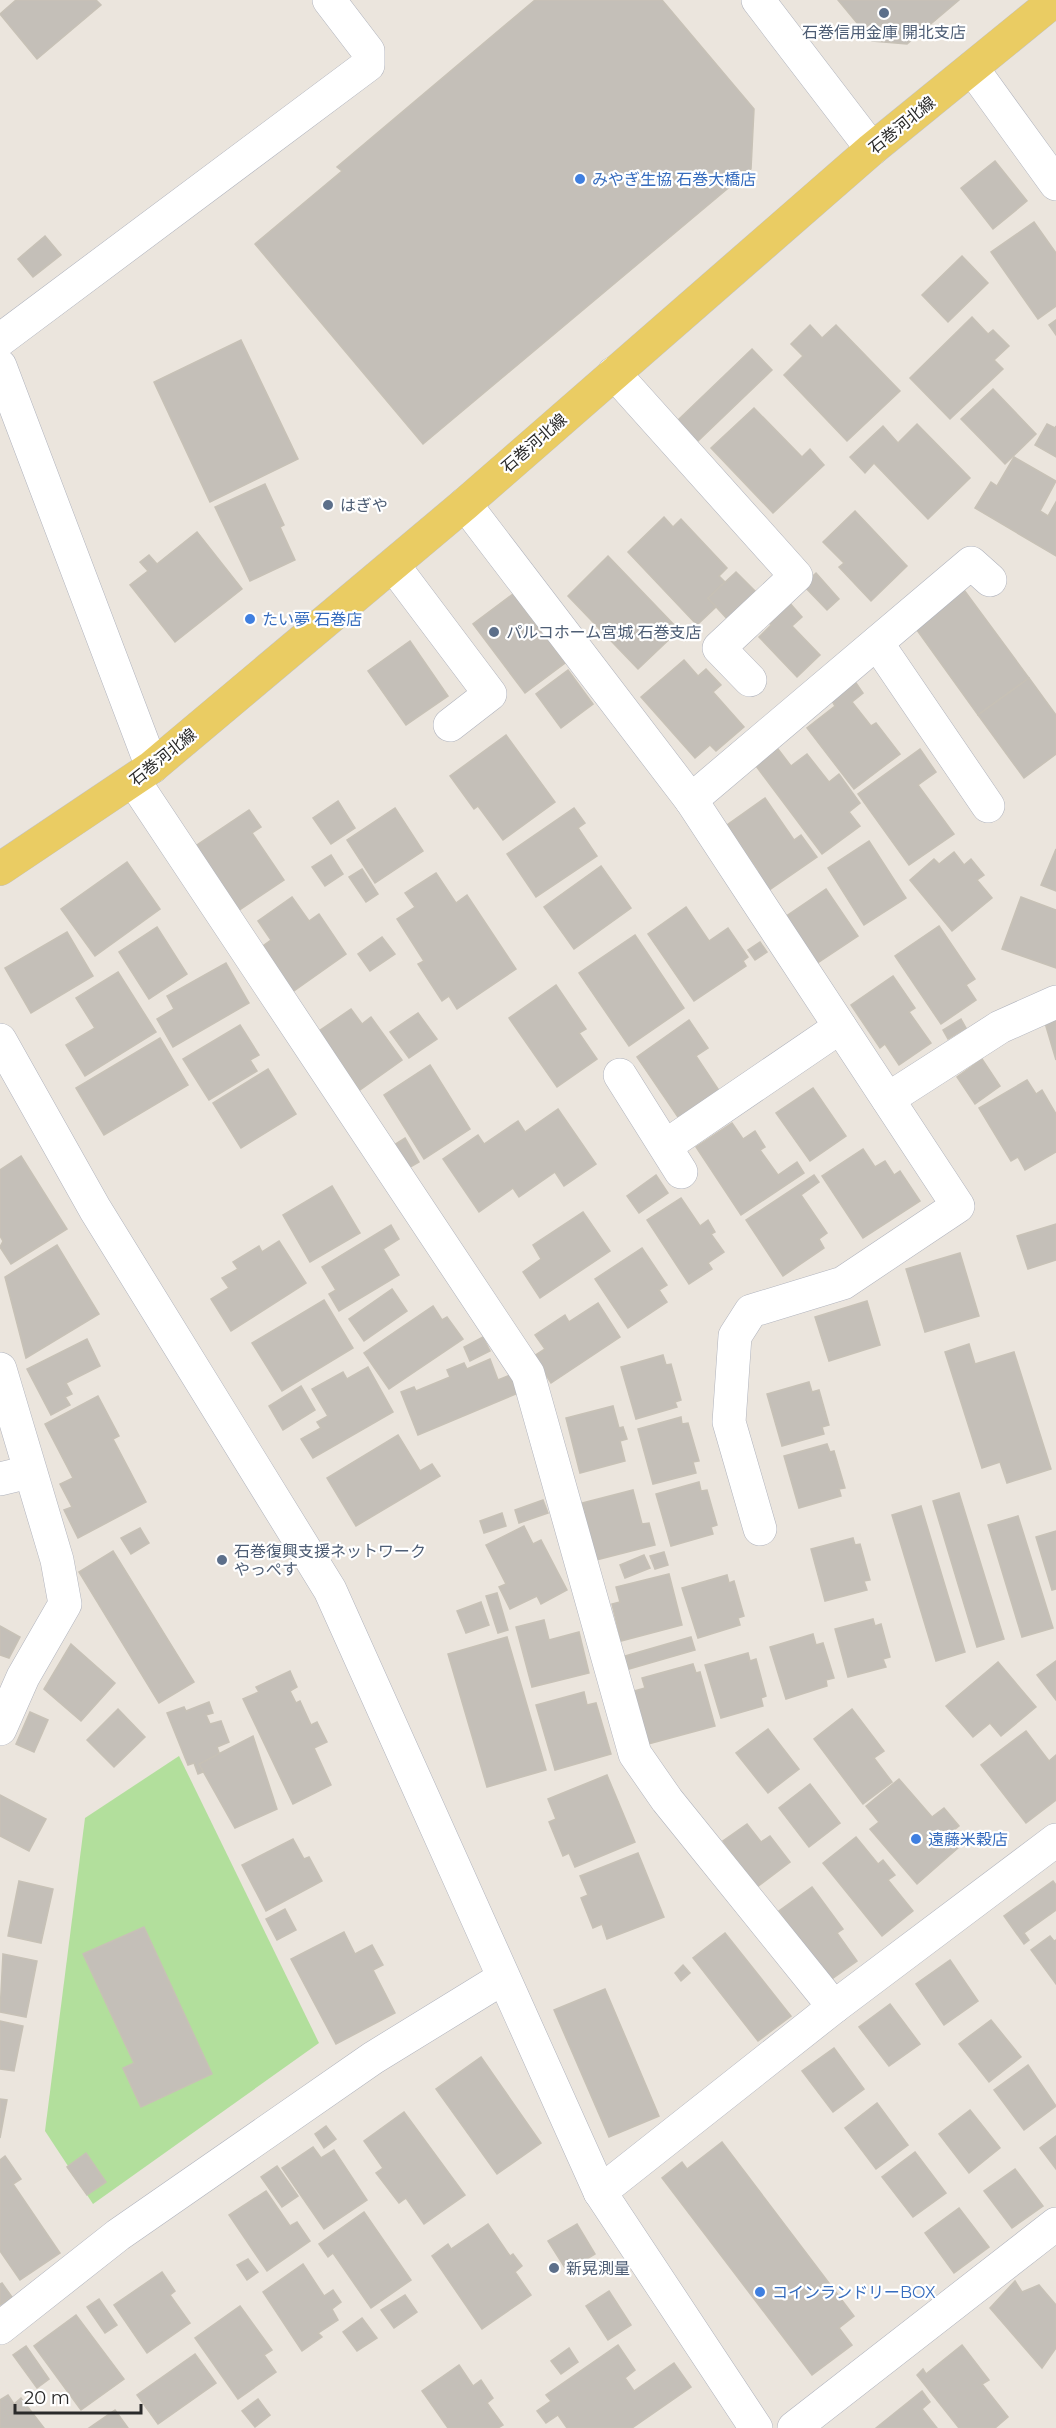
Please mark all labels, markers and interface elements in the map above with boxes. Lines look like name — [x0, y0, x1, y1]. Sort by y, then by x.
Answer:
marker: 石巻信用金庫 開北支店 — [877, 6, 891, 20]
place label: 石巻信用金庫 開北支店 — [802, 23, 966, 42]
street label: 石巻河北線 — [865, 92, 939, 158]
place label: みやぎ生協 石巻大橋店 — [592, 170, 756, 189]
marker: みやぎ生協 石巻大橋店 — [573, 172, 587, 186]
street label: 石巻河北線 — [498, 410, 570, 476]
place label: はぎや — [340, 496, 388, 515]
marker: はぎや — [321, 498, 335, 512]
place label: たい夢 石巻店 — [262, 610, 362, 629]
marker: たい夢 石巻店 — [243, 612, 257, 626]
place label: パルコホーム宮城 石巻支店 — [506, 623, 701, 642]
marker: パルコホーム宮城 石巻支店 — [487, 625, 501, 639]
street label: 石巻河北線 — [126, 724, 200, 790]
place label: 石巻復興支援ネットワーク やっぺす — [234, 1542, 426, 1579]
marker: 石巻復興支援ネットワーク やっぺす — [215, 1553, 229, 1567]
place label: 遠藤米穀店 — [928, 1830, 1008, 1849]
marker: 遠藤米穀店 — [909, 1832, 923, 1846]
place label: 新晃測量 — [566, 2259, 630, 2278]
marker: 新晃測量 — [547, 2261, 561, 2275]
place label: コインランドリーBOX — [772, 2283, 936, 2302]
marker: コインランドリーBOX — [753, 2285, 767, 2299]
scale bar — [15, 2377, 141, 2415]
text: 20 m — [24, 2387, 70, 2409]

